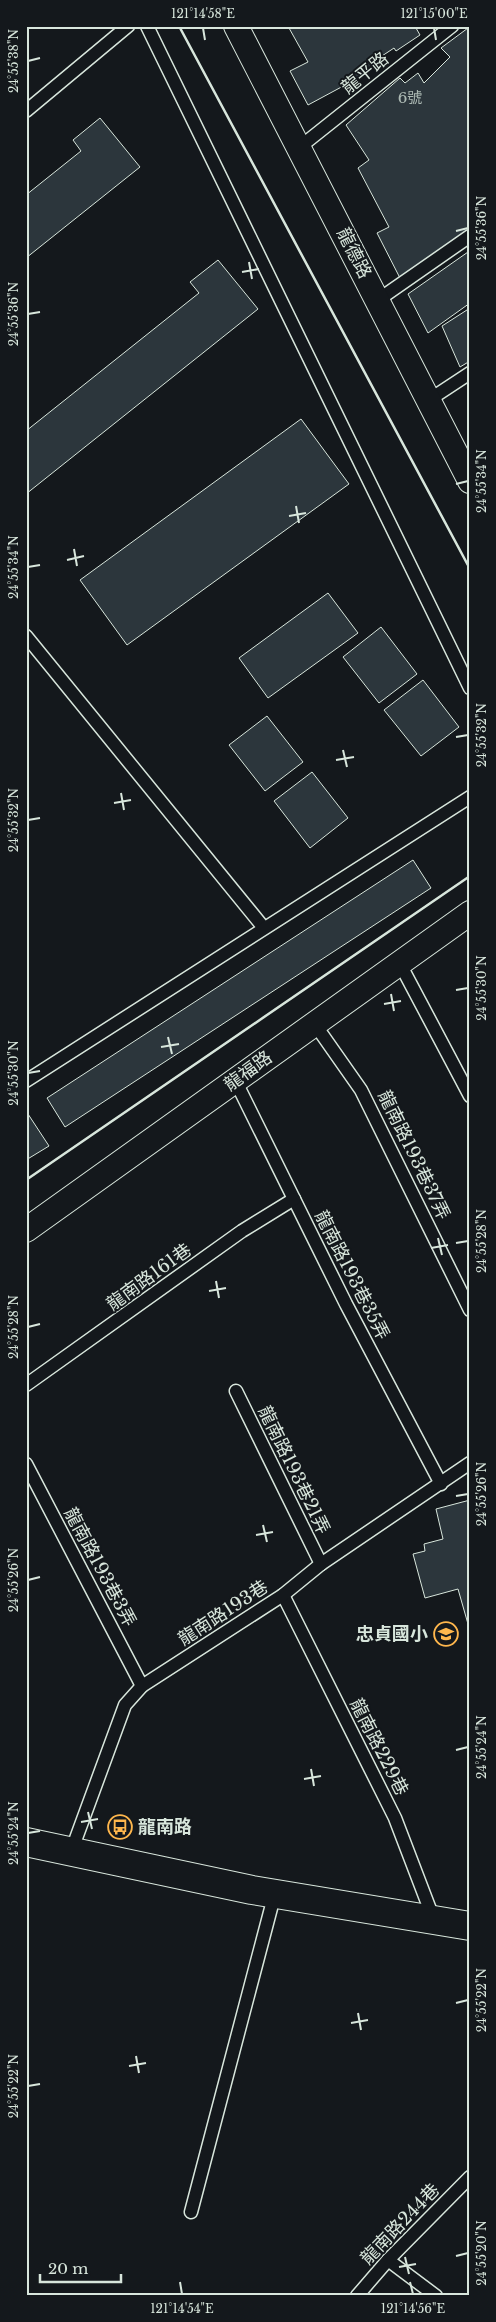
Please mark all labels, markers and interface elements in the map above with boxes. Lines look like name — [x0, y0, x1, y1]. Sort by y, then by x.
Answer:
text: 121°14'58"E — [171, 6, 235, 21]
text: 121°15'00"E — [400, 6, 468, 21]
text: 24°55'38"N — [6, 29, 21, 93]
street label: 龍平路 — [337, 47, 393, 99]
house number: 6號 — [398, 88, 422, 107]
text: 24°55'36"N — [474, 195, 489, 260]
street label: 龍德路 — [332, 224, 376, 282]
text: 24°55'36"N — [6, 281, 21, 346]
text: 24°55'34"N — [474, 449, 489, 513]
text: 24°55'34"N — [6, 535, 21, 599]
text: 24°55'32"N — [474, 703, 489, 767]
text: 24°55'32"N — [6, 788, 21, 852]
text: 24°55'30"N — [474, 955, 489, 1021]
text: 24°55'30"N — [6, 1040, 21, 1106]
street label: 龍福路 — [220, 1046, 276, 1096]
street label: 龍南路193巷37弄 — [373, 1087, 455, 1223]
street label: 龍南路193巷35弄 — [310, 1207, 394, 1343]
text: 24°55'28"N — [474, 1209, 489, 1273]
street label: 龍南路161巷 — [102, 1239, 196, 1315]
text: 24°55'28"N — [6, 1295, 21, 1359]
street label: 龍南路193巷21弄 — [253, 1402, 335, 1538]
text: 24°55'26"N — [474, 1461, 489, 1526]
street label: 龍南路193巷3弄 — [59, 1504, 141, 1630]
text: 24°55'26"N — [6, 1547, 21, 1612]
street label: 龍南路193巷 — [174, 1576, 272, 1650]
school or university icon: 忠貞國小 — [433, 1621, 459, 1647]
place label: 忠貞國小 — [356, 1623, 428, 1645]
street label: 龍南路229巷 — [345, 1695, 413, 1799]
text: 24°55'24"N — [474, 1715, 489, 1779]
text: 24°55'24"N — [6, 1801, 21, 1865]
bus stop icon: 龍南路 — [107, 1814, 133, 1840]
place label: 龍南路 — [138, 1816, 192, 1838]
text: 24°55'22"N — [474, 1968, 489, 2032]
text: 24°55'22"N — [6, 2054, 21, 2118]
street label: 龍南路244巷 — [356, 2179, 444, 2269]
text: 24°55'20"N — [474, 2220, 489, 2286]
scale bar — [40, 2252, 121, 2284]
text: 20 m — [48, 2259, 88, 2278]
text: 121°14'54"E — [150, 2301, 214, 2316]
text: 121°14'56"E — [381, 2301, 445, 2316]

